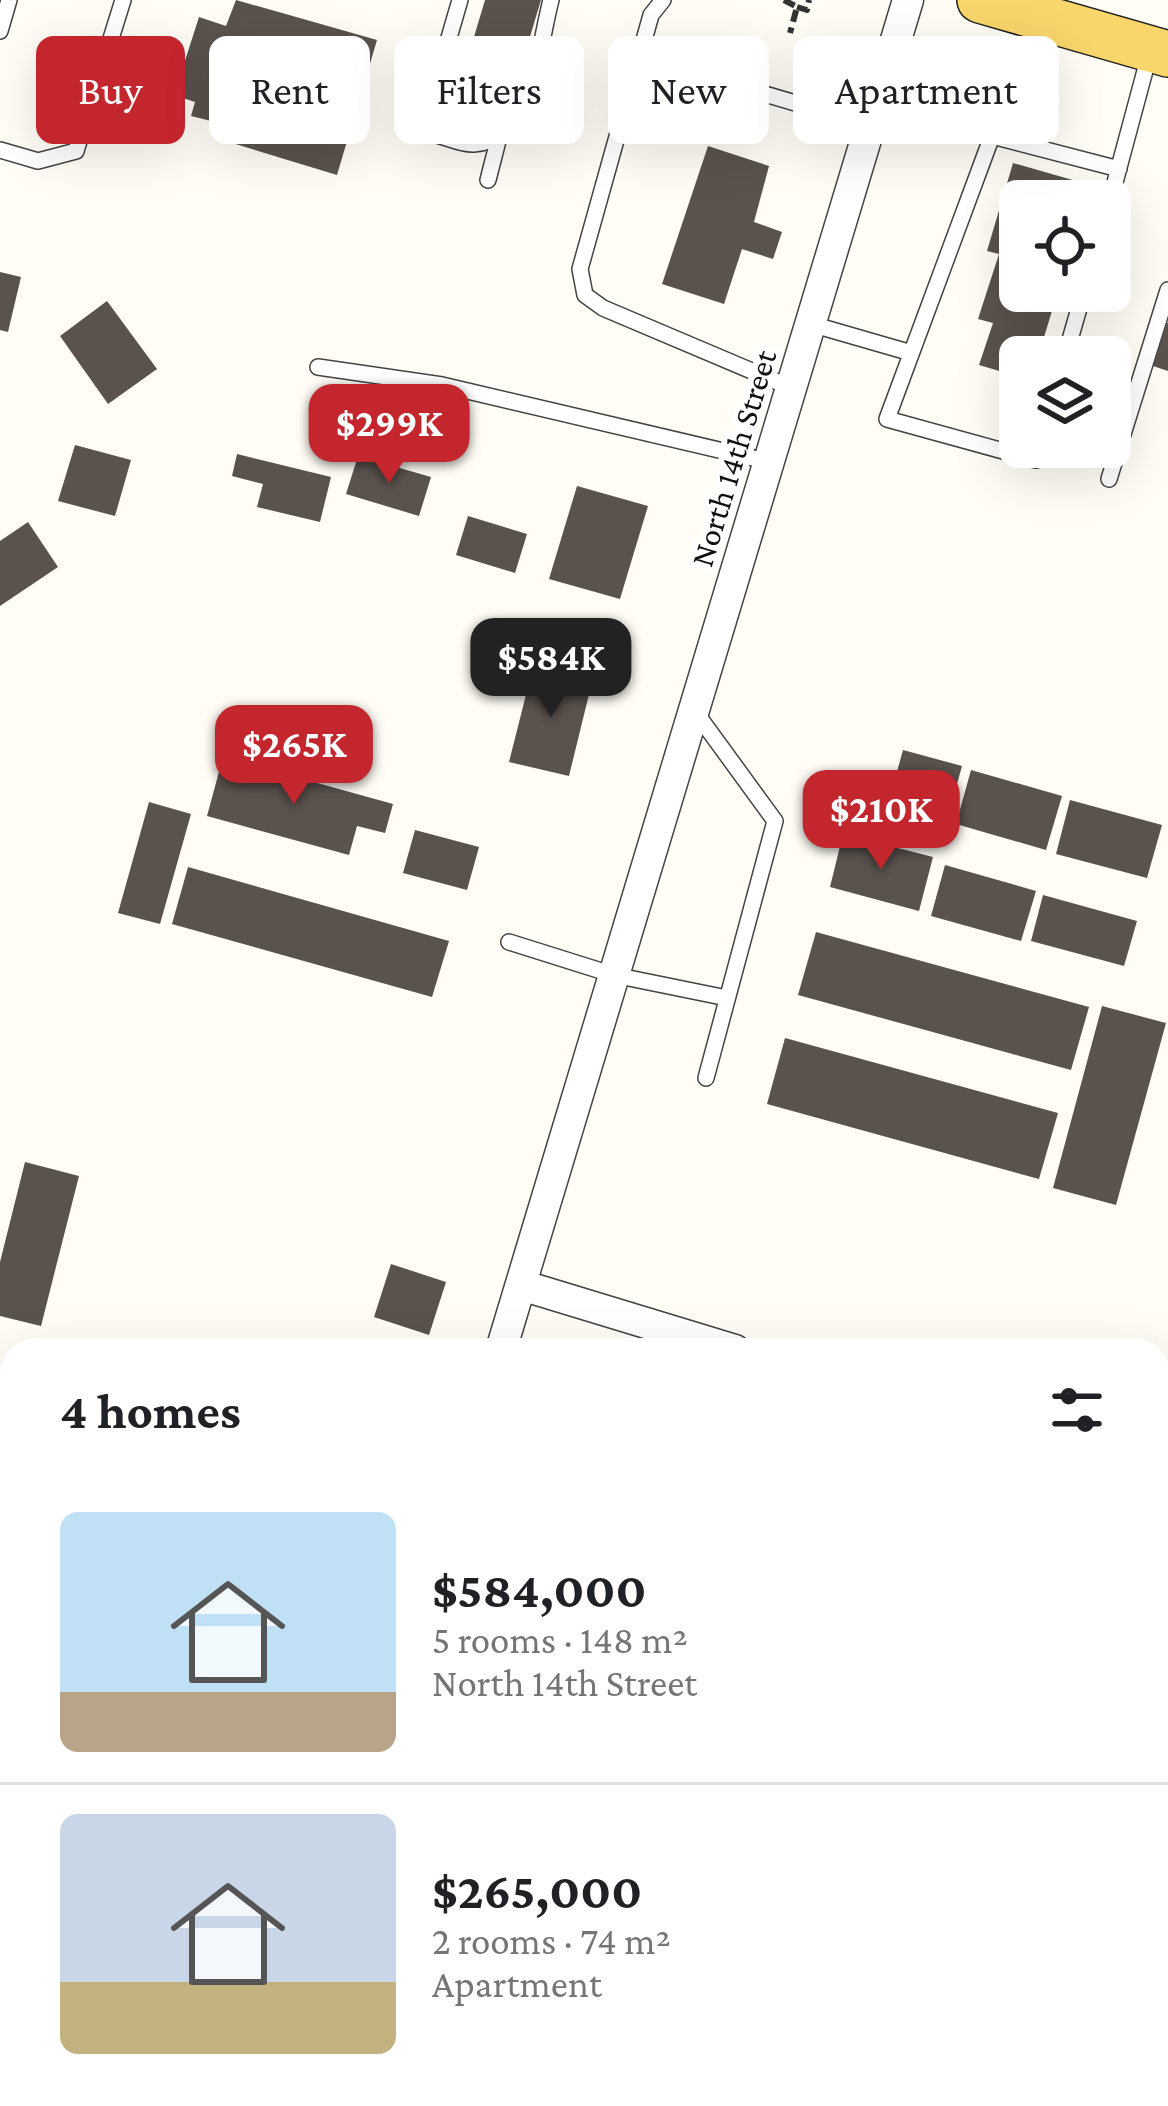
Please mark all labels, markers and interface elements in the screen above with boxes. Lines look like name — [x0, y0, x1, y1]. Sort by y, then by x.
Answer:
chip: Buy — [36, 36, 185, 144]
chip: Rent — [209, 36, 370, 144]
chip: Filters — [394, 36, 584, 144]
chip: New — [608, 36, 769, 144]
chip: Apartment — [793, 36, 1059, 144]
map controls — [999, 180, 1131, 468]
button: locate — [999, 180, 1131, 312]
button: layers — [999, 336, 1131, 468]
street label: North 14th Street — [683, 344, 784, 571]
pin: $299K — [305, 384, 473, 486]
text: $299K — [336, 401, 442, 444]
pin: $584K — [467, 618, 635, 720]
text: $584K — [497, 635, 605, 678]
pin: $265K — [210, 705, 378, 807]
text: $265K — [242, 722, 346, 765]
pin: $210K — [797, 770, 965, 872]
text: $210K — [830, 787, 932, 830]
icon: filters — [1044, 1377, 1110, 1443]
text: 4 homes — [60, 1382, 241, 1439]
icon: home — [156, 1560, 300, 1704]
text: $584,000 — [432, 1561, 647, 1618]
text: 5 rooms · 148 m² — [432, 1618, 688, 1661]
text: North 14th Street — [432, 1661, 697, 1704]
icon: home — [156, 1862, 300, 2006]
text: $265,000 — [432, 1862, 642, 1919]
text: 2 rooms · 74 m² — [432, 1919, 671, 1962]
text: Apartment — [432, 1962, 602, 2005]

